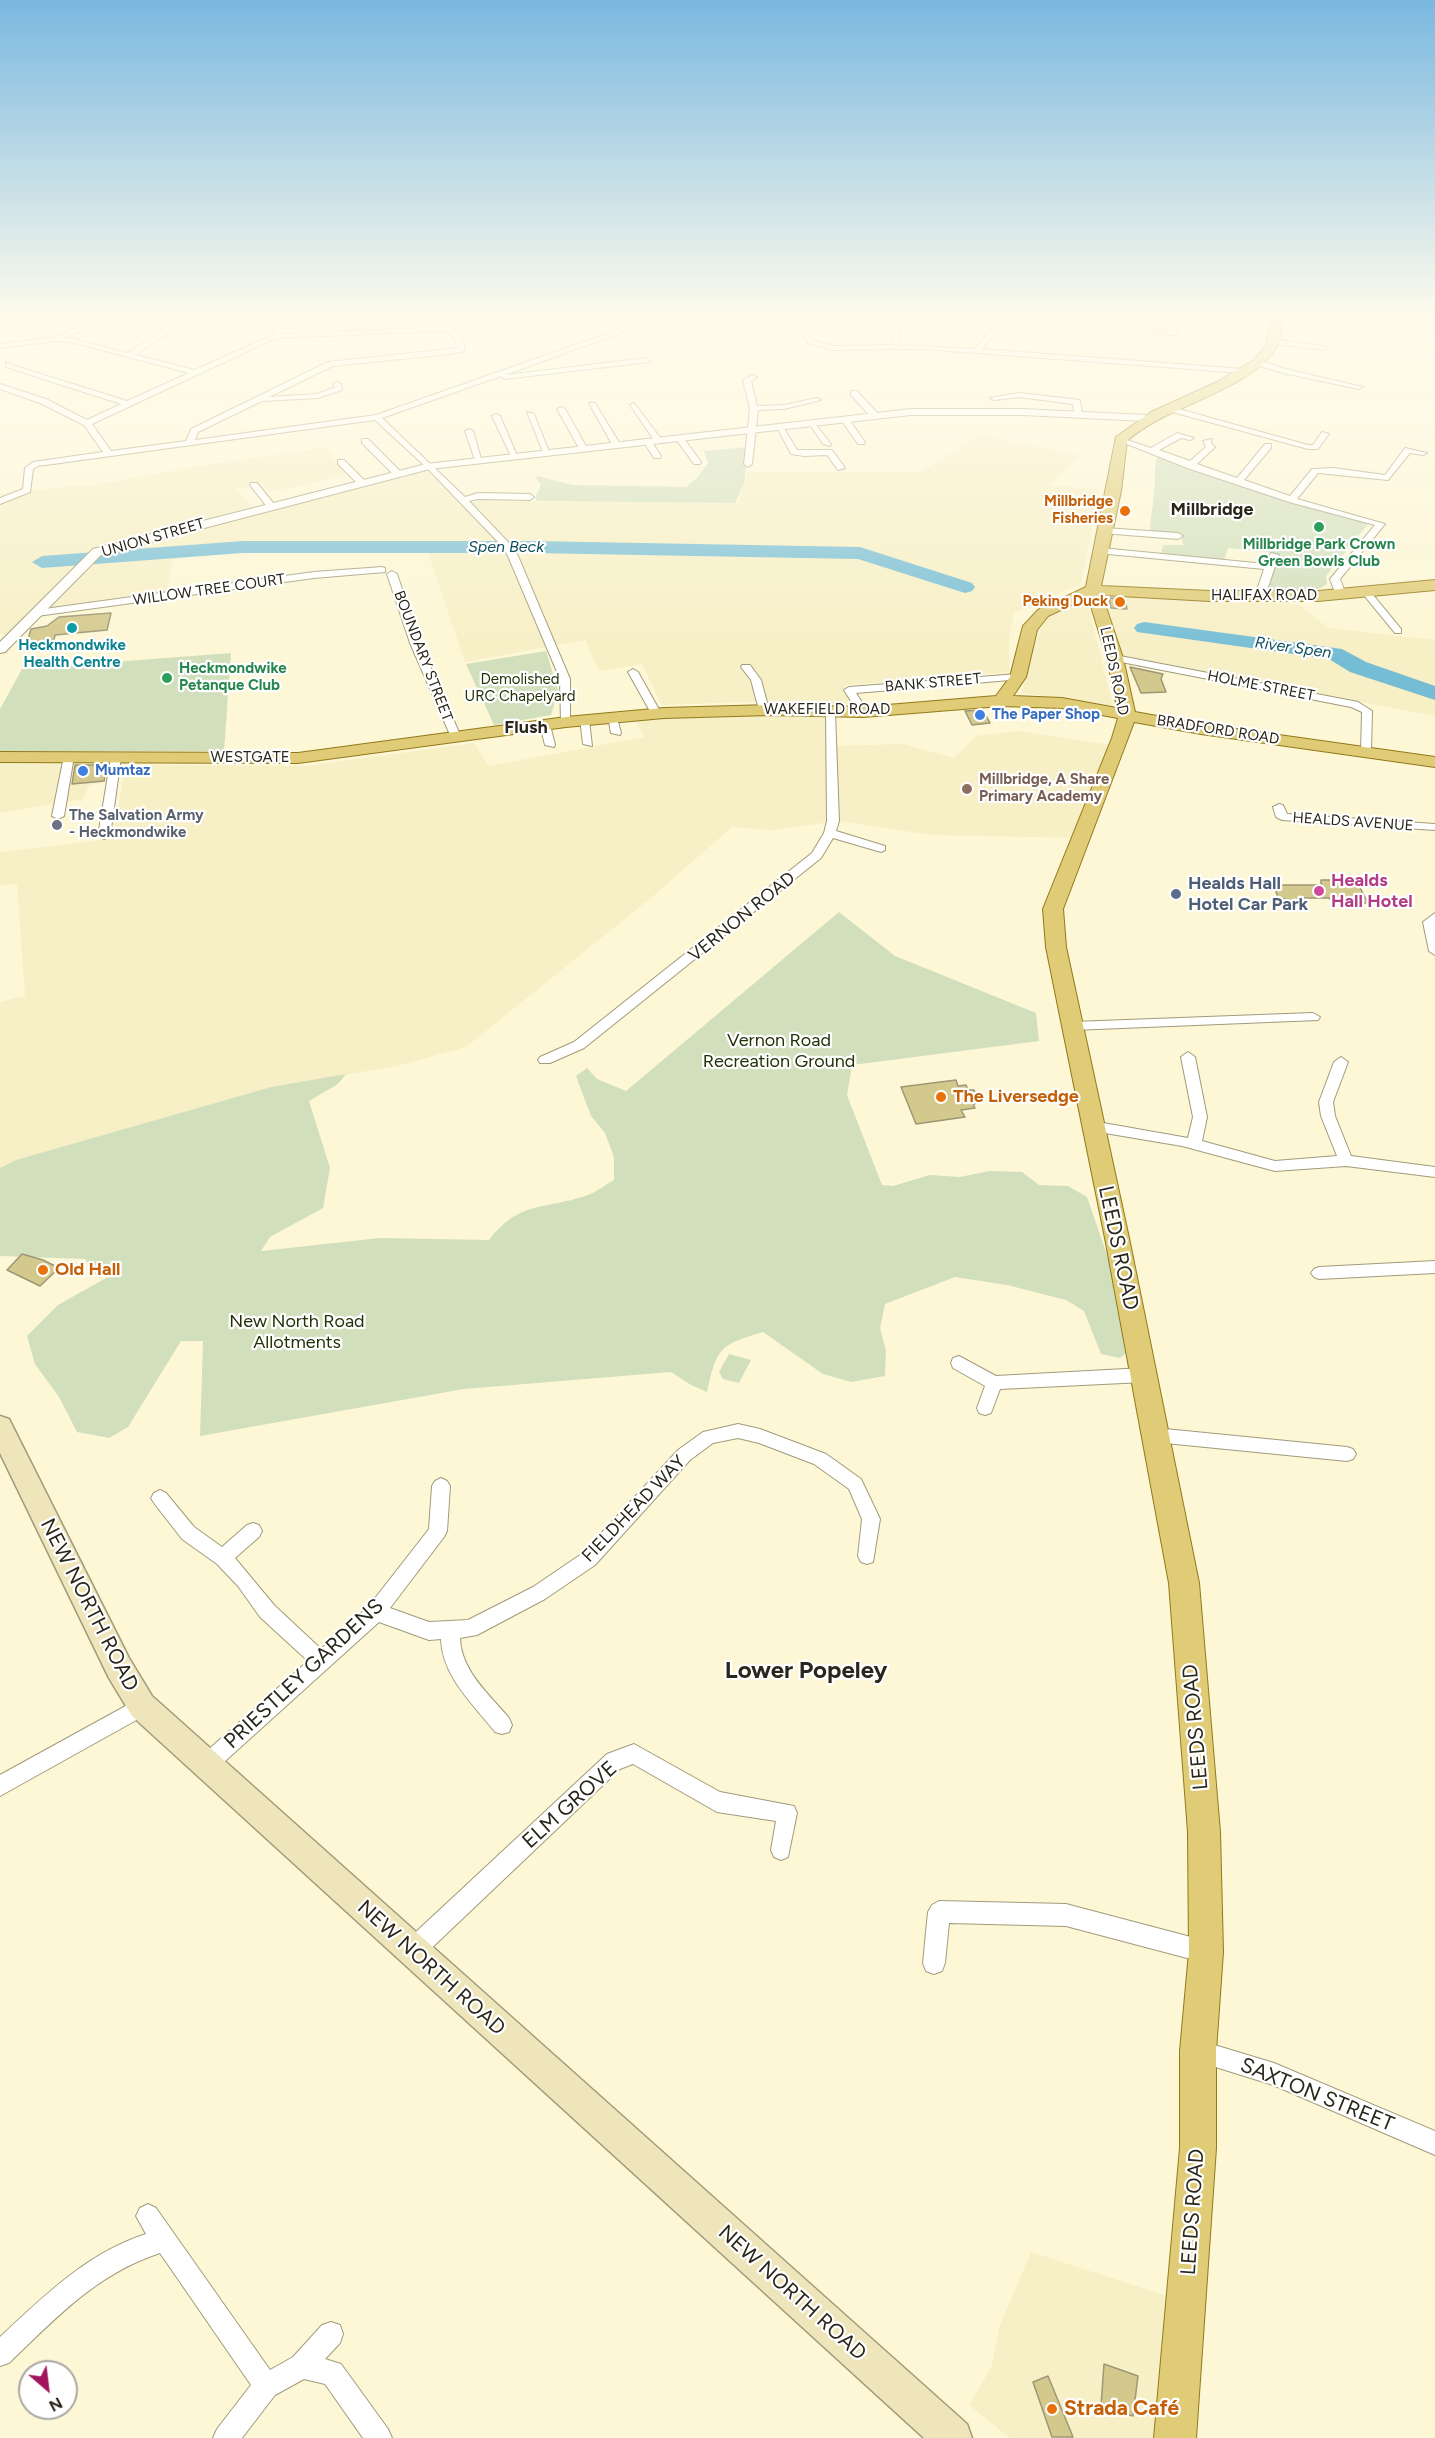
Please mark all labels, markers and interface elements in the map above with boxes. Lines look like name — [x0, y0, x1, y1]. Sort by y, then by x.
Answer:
place label: Millbridge Fisheries — [1044, 493, 1113, 528]
district label: Millbridge — [1171, 499, 1253, 521]
marker: Millbridge Fisheries — [1118, 504, 1132, 518]
street label: UNION STREET — [99, 515, 207, 561]
marker: Millbridge Park Crown Green Bowls Club — [1312, 520, 1326, 534]
place label: Millbridge Park Crown Green Bowls Club — [1243, 536, 1395, 571]
water label: Spen Beck — [468, 537, 544, 557]
street label: WILLOW TREE COURT — [132, 570, 286, 610]
street label: HALIFAX ROAD — [1211, 587, 1317, 605]
street label: BOUNDARY STREET — [390, 588, 456, 724]
place label: Peking Duck — [1022, 593, 1108, 611]
marker: Peking Duck — [1113, 595, 1127, 609]
marker: Heckmondwike Health Centre — [65, 621, 79, 635]
street label: LEEDS ROAD — [1096, 625, 1132, 717]
water label: River Spen — [1254, 633, 1332, 663]
place label: Heckmondwike Health Centre — [18, 637, 126, 672]
place label: Heckmondwike Petanque Club — [179, 660, 287, 695]
street label: HOLME STREET — [1206, 667, 1316, 705]
street label: BANK STREET — [884, 670, 982, 696]
marker: Heckmondwike Petanque Club — [160, 671, 174, 685]
park label: Demolished URC Chapelyard — [465, 671, 575, 706]
street label: WAKEFIELD ROAD — [764, 701, 890, 719]
place label: The Paper Shop — [992, 706, 1100, 724]
marker: The Paper Shop — [973, 708, 987, 722]
street label: BRADFORD ROAD — [1155, 711, 1281, 749]
district label: Flush — [504, 717, 548, 739]
street label: WESTGATE — [210, 749, 290, 767]
place label: Mumtaz — [95, 762, 150, 780]
marker: Mumtaz — [76, 764, 90, 778]
place label: Millbridge, A Share Primary Academy — [979, 771, 1109, 806]
marker: Millbridge, A Share Primary Academy — [960, 782, 974, 796]
place label: The Salvation Army - Heckmondwike — [69, 807, 204, 842]
street label: HEALDS AVENUE — [1292, 809, 1414, 835]
marker: The Salvation Army - Heckmondwike — [50, 818, 64, 832]
street label: VERNON ROAD — [685, 868, 799, 966]
place label: Healds Hall Hotel — [1331, 870, 1413, 912]
place label: Healds Hall Hotel Car Park — [1188, 873, 1308, 916]
marker: Healds Hall Hotel — [1312, 884, 1326, 898]
marker: Healds Hall Hotel Car Park — [1169, 887, 1183, 901]
park label: Vernon Road Recreation Ground — [703, 1030, 855, 1072]
place label: The Liversedge — [953, 1086, 1079, 1108]
marker: The Liversedge — [934, 1090, 948, 1104]
street label: LEEDS ROAD — [1093, 1184, 1143, 1312]
place label: Old Hall — [55, 1259, 121, 1281]
marker: Old Hall — [36, 1263, 50, 1277]
park label: New North Road Allotments — [229, 1311, 365, 1354]
street label: FIELDHEAD WAY — [578, 1451, 690, 1567]
street label: NEW NORTH ROAD — [35, 1514, 143, 1696]
street label: PRIESTLEY GARDENS — [219, 1594, 389, 1754]
district label: Lower Popeley — [725, 1657, 887, 1685]
street label: LEEDS ROAD — [1178, 1663, 1214, 1791]
street label: ELM GROVE — [518, 1756, 622, 1854]
street label: NEW NORTH ROAD — [352, 1895, 510, 2041]
street label: SAXTON STREET — [1237, 2053, 1397, 2137]
street label: LEEDS ROAD — [1176, 2148, 1210, 2276]
street label: NEW NORTH ROAD — [713, 2220, 871, 2366]
north arrow — [18, 2360, 78, 2420]
text: N — [46, 2393, 66, 2416]
place label: Strada Café — [1064, 2396, 1179, 2422]
marker: Strada Café — [1045, 2402, 1059, 2416]

